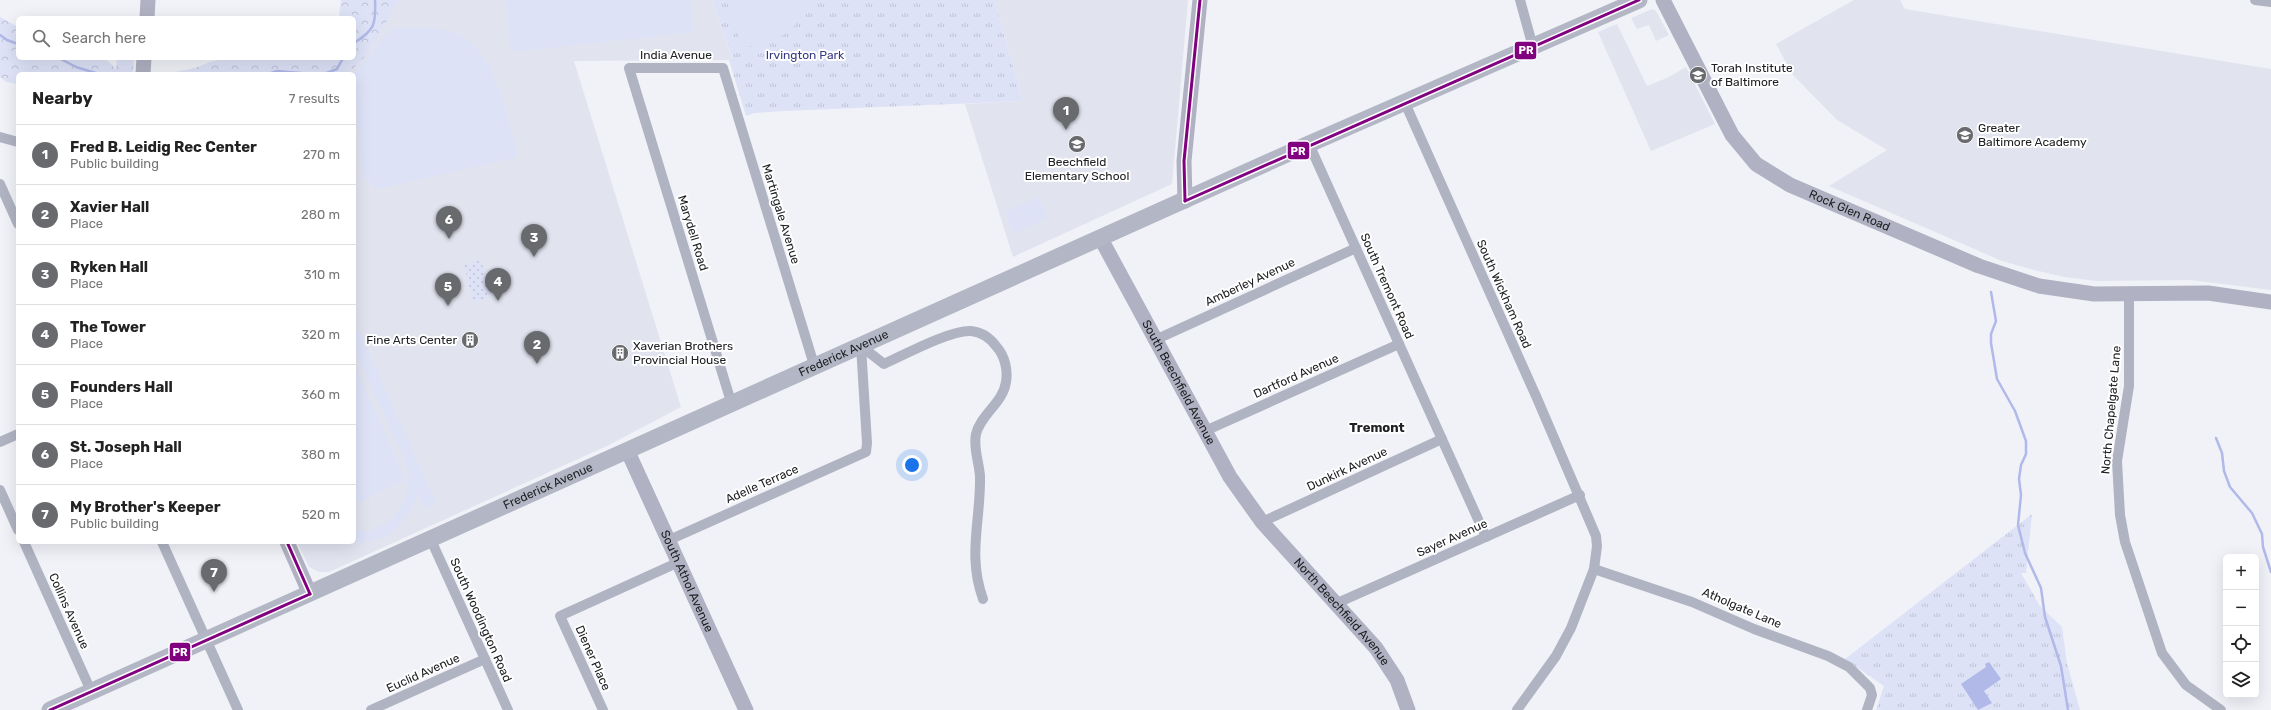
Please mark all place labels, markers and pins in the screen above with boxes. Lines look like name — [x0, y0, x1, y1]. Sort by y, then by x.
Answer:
place label: Torah Institute of Baltimore — [1711, 61, 1793, 89]
school or university icon: Torah Institute of Baltimore — [1688, 65, 1708, 85]
pin: 1 — [1053, 97, 1079, 130]
place label: Greater Baltimore Academy — [1978, 121, 2087, 149]
school or university icon: Greater Baltimore Academy — [1955, 125, 1975, 145]
school or university icon: Beechfield Elementary School — [1067, 134, 1087, 154]
place label: Beechfield Elementary School — [1025, 155, 1129, 183]
pin: 6 — [436, 206, 462, 239]
pin: 3 — [521, 224, 547, 257]
pin: 4 — [485, 268, 511, 301]
pin: 5 — [435, 273, 461, 306]
building icon: Fine Arts Center — [460, 330, 480, 350]
pin: 2 — [524, 331, 550, 364]
place label: Fine Arts Center — [366, 333, 457, 347]
place label: Xaverian Brothers Provincial House — [633, 339, 733, 367]
building icon: Xaverian Brothers Provincial House — [610, 343, 630, 363]
pin: 7 — [201, 559, 227, 592]

